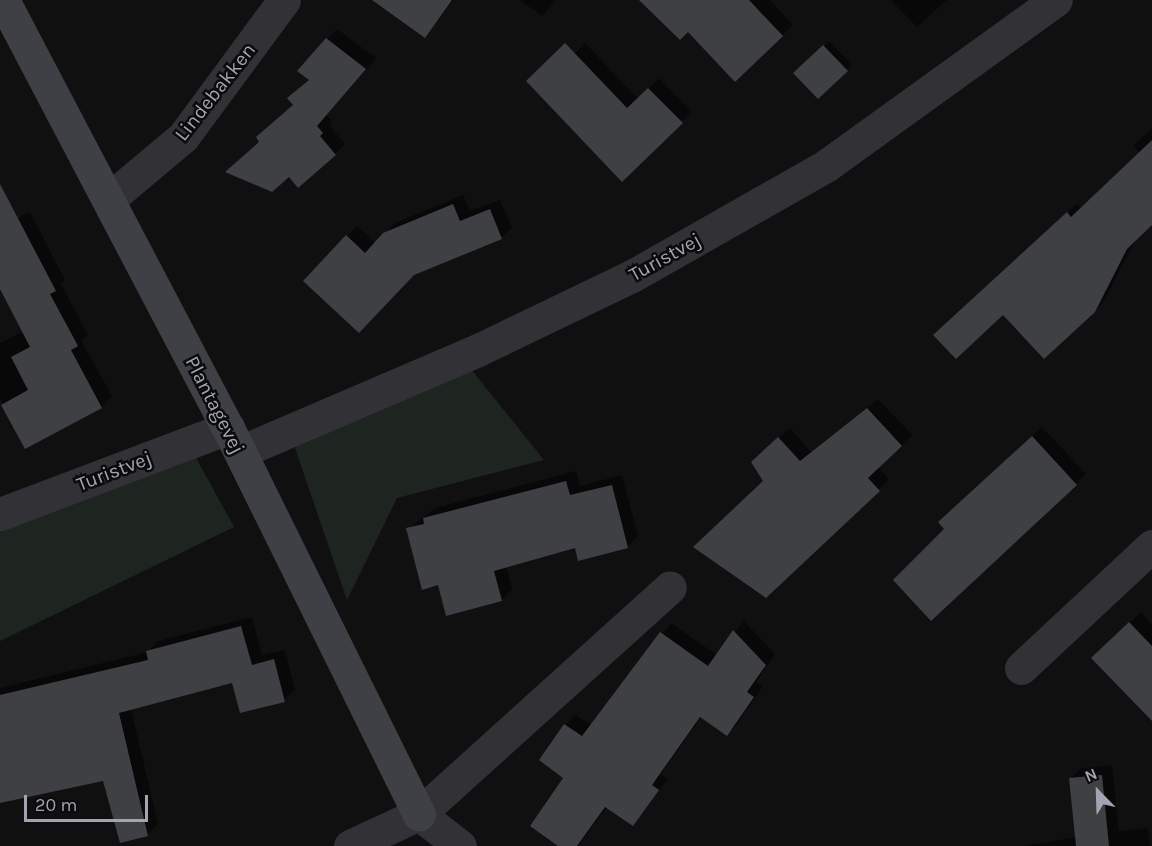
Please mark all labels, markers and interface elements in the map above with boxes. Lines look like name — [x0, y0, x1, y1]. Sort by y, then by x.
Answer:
street label: Lindebakken — [169, 38, 261, 146]
street label: Turistvej — [625, 227, 705, 287]
street label: Plantagevej — [180, 352, 250, 458]
street label: Turistvej — [73, 446, 155, 496]
north arrow — [1068, 762, 1128, 822]
text: N — [1082, 764, 1100, 786]
scale bar — [27, 783, 152, 821]
text: 20 m — [35, 794, 77, 816]

